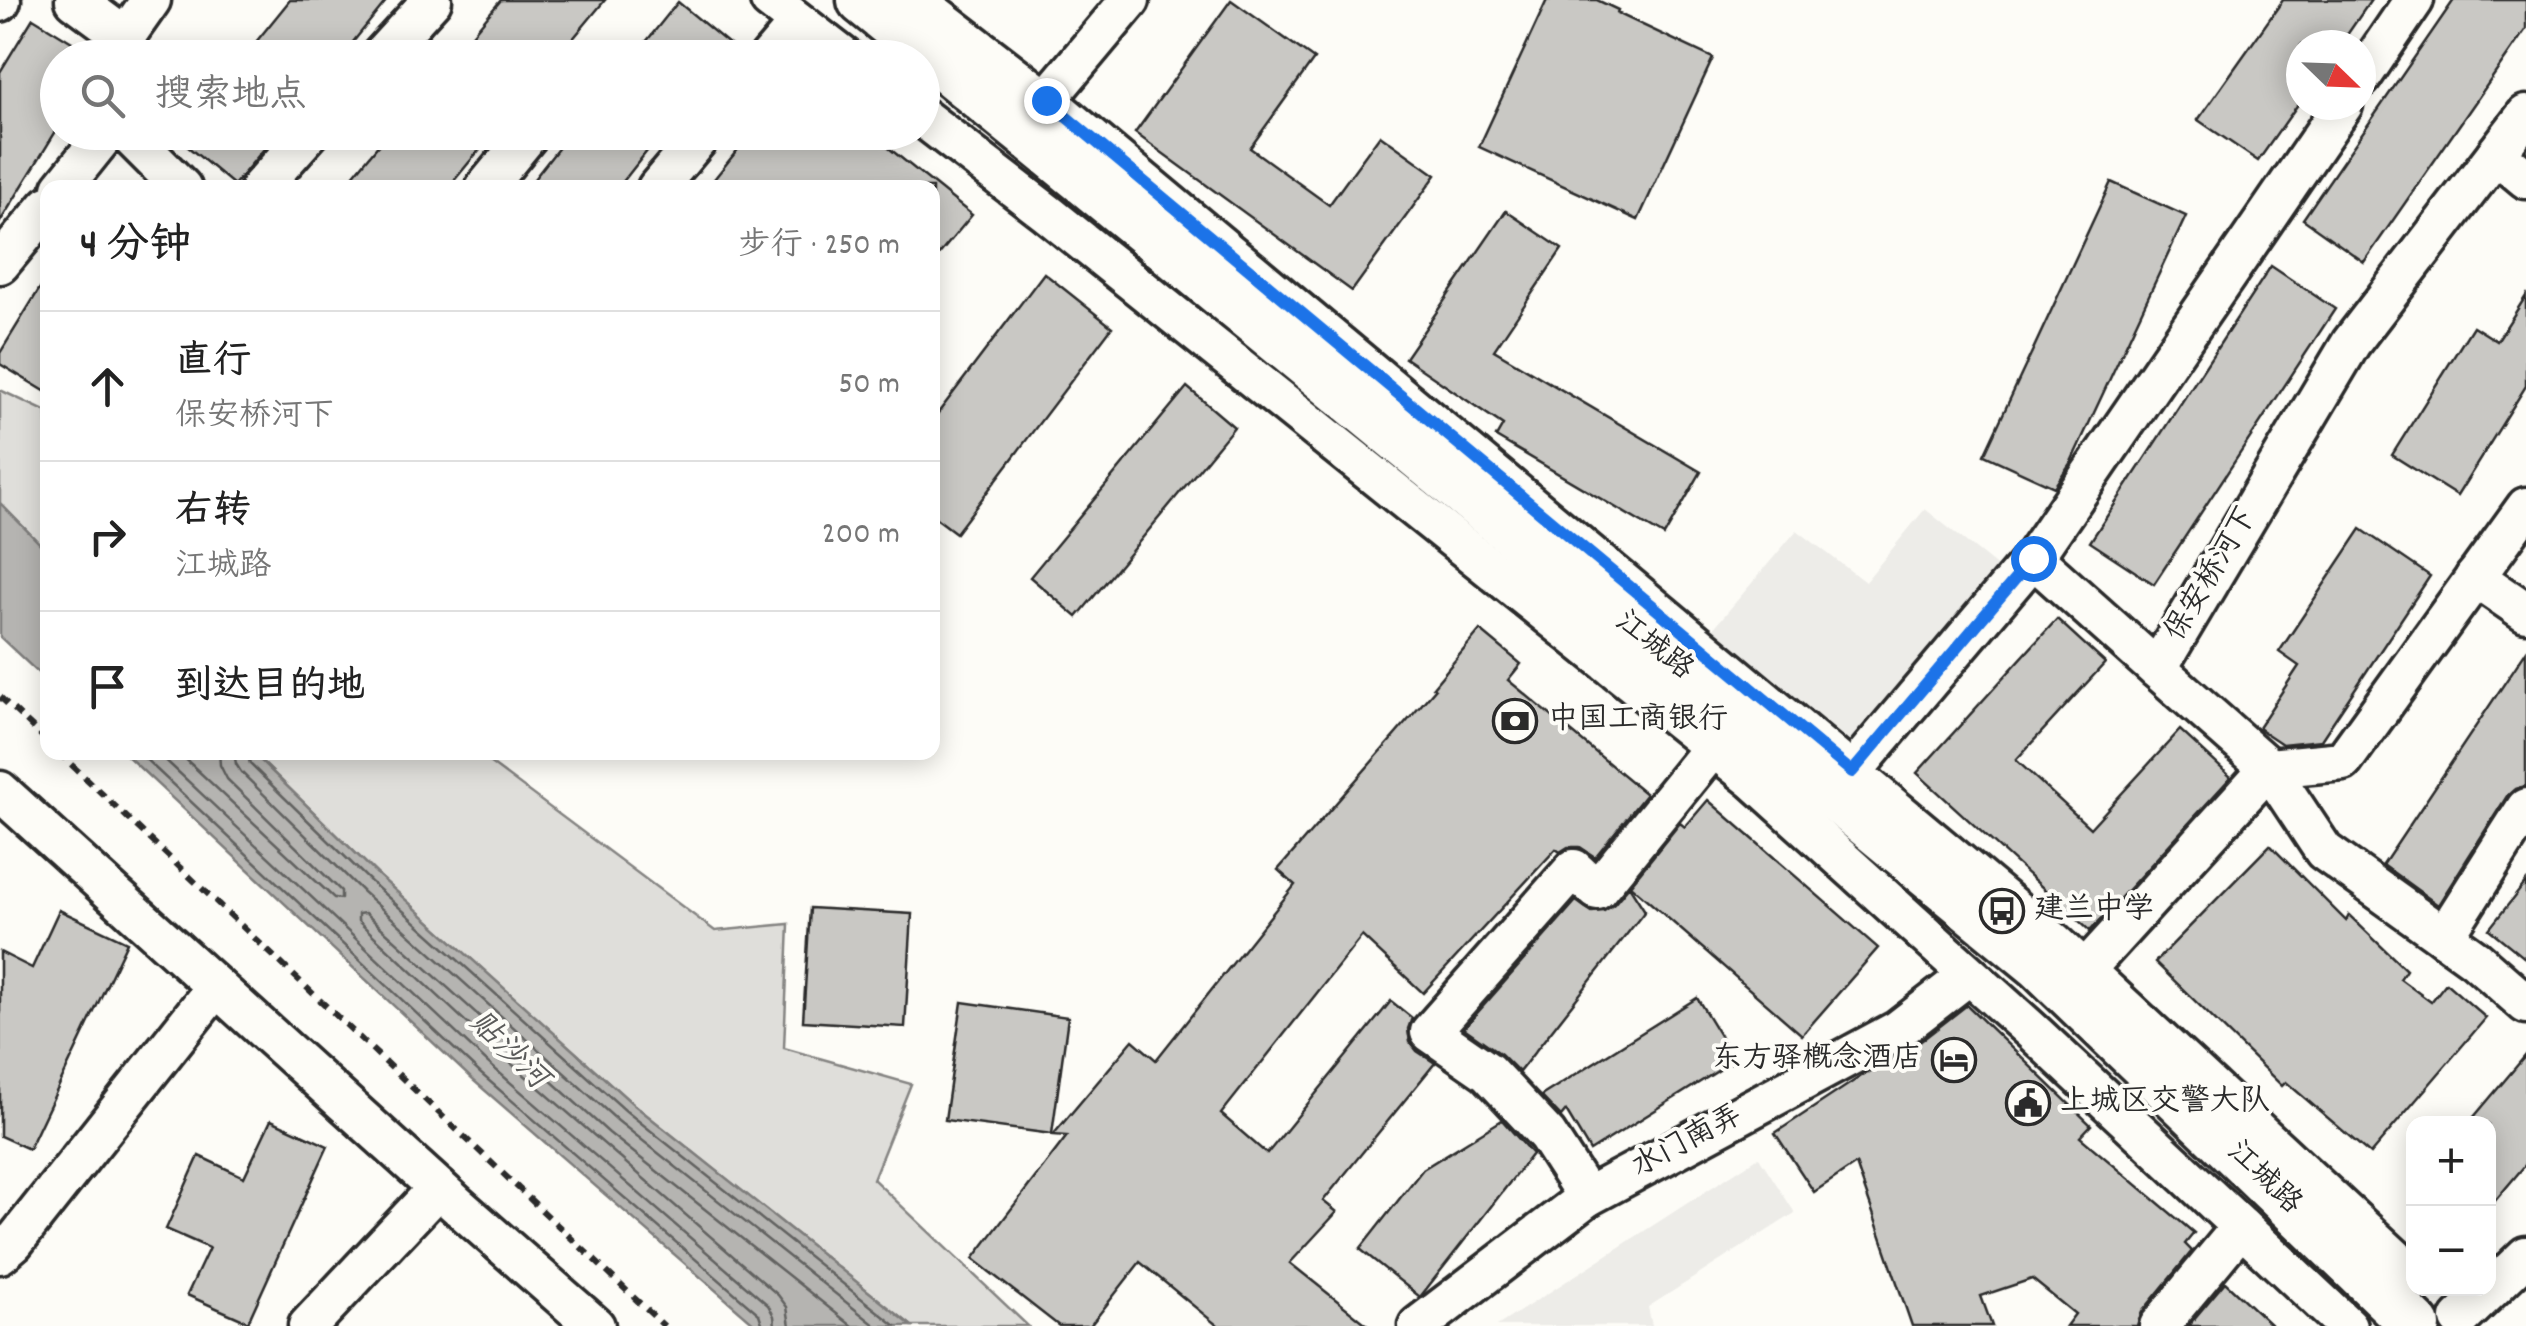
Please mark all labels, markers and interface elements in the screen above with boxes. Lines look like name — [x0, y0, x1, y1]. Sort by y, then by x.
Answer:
north arrow — [2286, 30, 2376, 120]
search box — [40, 40, 940, 150]
icon: search — [75, 68, 130, 123]
text: 搜索地点 — [155, 70, 307, 125]
route end — [1024, 78, 1070, 124]
text: 4 分钟 — [80, 218, 191, 278]
text: 步行 · 250 m — [738, 224, 900, 270]
text: 直行 — [175, 336, 251, 391]
icon: ahead — [80, 359, 135, 414]
text: 50 m — [838, 363, 900, 409]
text: 保安桥河下 — [175, 395, 335, 441]
text: 右转 — [175, 486, 251, 541]
street label: 保安桥河下 — [2156, 500, 2270, 650]
icon: right — [80, 509, 135, 564]
text: 200 m — [822, 513, 900, 559]
route start — [2011, 536, 2057, 582]
text: 江城路 — [175, 545, 271, 591]
street label: 江城路 — [1604, 602, 1702, 692]
icon: arrive — [80, 659, 135, 714]
text: 到达目的地 — [175, 661, 365, 716]
bank icon: 中国工商银行 — [1492, 698, 1538, 744]
place label: 中国工商银行 — [1548, 700, 1728, 743]
bus stop icon: 建兰中学 — [1979, 888, 2025, 934]
place label: 建兰中学 — [2034, 890, 2154, 933]
water label: 贴沙河 — [456, 1002, 561, 1105]
hotel icon: 东方驿概念酒店 — [1931, 1037, 1977, 1083]
place label: 东方驿概念酒店 — [1712, 1039, 1922, 1082]
public building icon: 上城区交警大队 — [2005, 1080, 2051, 1126]
place label: 上城区交警大队 — [2060, 1082, 2270, 1125]
street label: 水门南弄 — [1625, 1096, 1751, 1190]
map controls — [2406, 1116, 2496, 1296]
button: + — [2406, 1116, 2496, 1206]
street label: 江城路 — [2216, 1132, 2310, 1226]
button: − — [2406, 1206, 2496, 1296]

